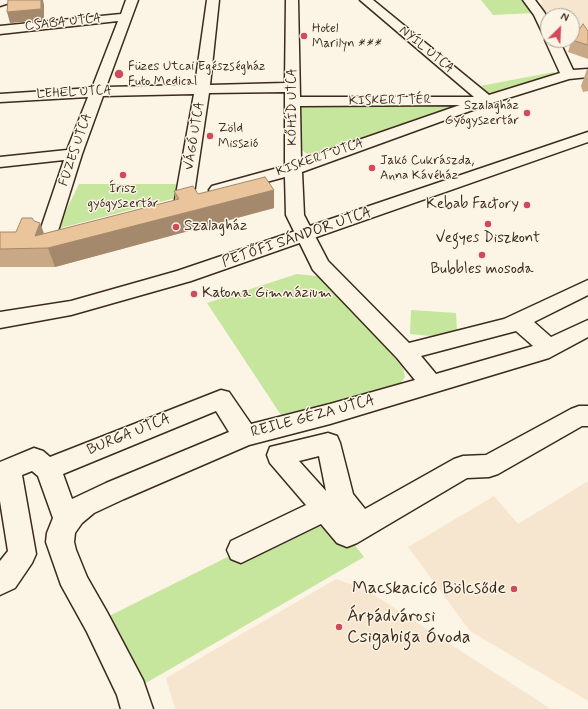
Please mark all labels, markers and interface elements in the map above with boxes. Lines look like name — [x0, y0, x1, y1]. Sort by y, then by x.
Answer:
north arrow — [540, 8, 580, 48]
text: N — [558, 10, 571, 26]
street label: CSABA UTCA — [24, 11, 102, 35]
place label: Hotel Marilyn *** — [312, 21, 382, 52]
street label: NYÍL UTCA — [395, 23, 457, 77]
marker: Hotel Marilyn *** — [299, 31, 309, 41]
place label: Füzes Utcai Egészségház Futo Medical — [128, 59, 266, 90]
marker: Füzes Utcai Egészségház Futo Medical — [113, 68, 125, 80]
street label: KŐHÍD UTCA — [285, 68, 301, 146]
street label: LEHEL UTCA — [36, 83, 112, 103]
street label: KISKERT TÉR — [349, 92, 431, 110]
place label: Szalagház Gyógyszertár — [445, 98, 519, 129]
street label: VÁGÓ UTCA — [182, 101, 208, 171]
marker: Szalagház Gyógyszertár — [522, 108, 532, 118]
street label: FÜZES UTCA — [56, 112, 96, 188]
place label: Zöld Misszió — [218, 121, 258, 152]
marker: Zöld Misszió — [205, 131, 215, 141]
street label: KISKERT UTCA — [274, 136, 366, 180]
place label: Jakó Cukrászda, Anna Kávéház — [380, 153, 474, 184]
marker: Jakó Cukrászda, Anna Kávéház — [367, 163, 377, 173]
marker: Írisz gyógyszertár — [118, 170, 128, 180]
place label: Írisz gyógyszertár — [87, 181, 159, 212]
place label: Kebab Factory — [426, 196, 519, 214]
marker: Kebab Factory — [522, 200, 532, 210]
street label: PETŐFI SÁNDOR UTCA — [220, 204, 374, 272]
place label: Szalagház — [184, 218, 247, 236]
marker: Vegyes Diszkont — [483, 219, 493, 229]
marker: Szalagház — [171, 222, 181, 232]
place label: Vegyes Diszkont — [436, 230, 540, 248]
marker: Bubbles mosoda — [477, 250, 487, 260]
place label: Bubbles mosoda — [430, 261, 534, 279]
place label: Katona Gimnázium — [202, 285, 332, 303]
marker: Katona Gimnázium — [189, 289, 199, 299]
street label: REILE GÉZA UTCA — [249, 392, 377, 442]
street label: BURGA UTCA — [85, 410, 173, 460]
place label: Macskacicó Bölcsőde — [352, 578, 506, 600]
marker: Macskacicó Bölcsőde — [509, 584, 519, 594]
place label: Árpádvárosi Csigabiga Óvoda — [347, 606, 471, 648]
marker: Árpádvárosi Csigabiga Óvoda — [334, 622, 344, 632]

